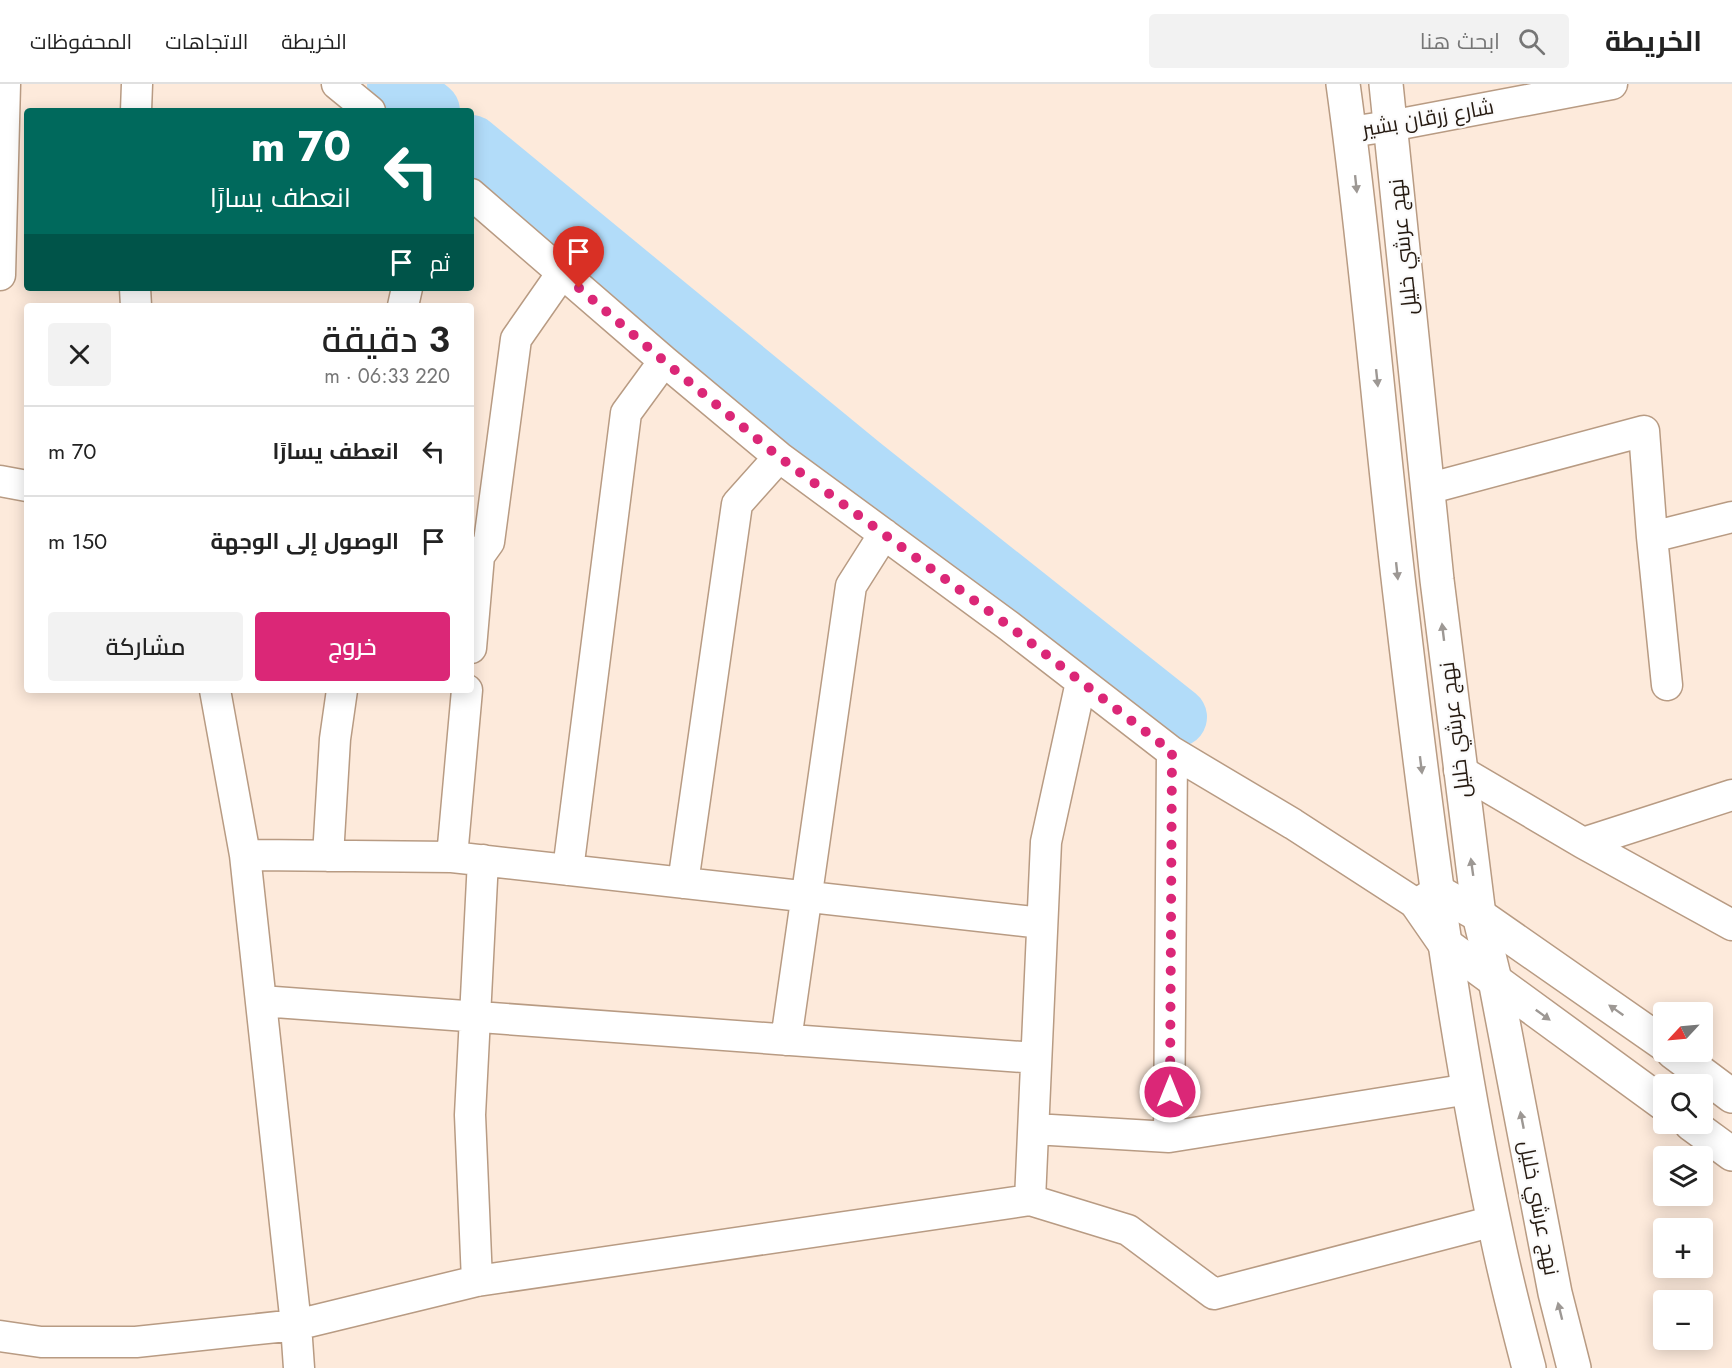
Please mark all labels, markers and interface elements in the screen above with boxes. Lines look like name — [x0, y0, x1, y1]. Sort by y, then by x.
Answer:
search box — [1149, 14, 1569, 68]
text: الخريطة — [1605, 21, 1702, 62]
text: ابحث هنا — [1420, 25, 1500, 57]
icon: search — [1515, 25, 1548, 58]
text: المحفوظات — [30, 27, 132, 57]
text: الاتجاهات — [165, 27, 248, 57]
text: الخريطة — [281, 27, 347, 57]
street label: شارع زرقان بشير — [1359, 92, 1496, 145]
text: 70 m — [251, 116, 351, 177]
icon: left — [372, 132, 450, 210]
one-way arrow — [1351, 174, 1361, 193]
street label: نهج عرشي خليل — [1381, 177, 1425, 317]
text: انعطف يسارًا — [210, 178, 351, 217]
pin — [553, 226, 604, 288]
icon: arrive — [562, 235, 595, 268]
icon: arrive — [385, 246, 418, 279]
text: ثم — [430, 247, 450, 279]
text: 3 دقيقة — [322, 313, 450, 365]
button: close — [48, 323, 111, 386]
text: 220 m · 06:33 — [324, 362, 450, 391]
one-way arrow — [1372, 368, 1382, 387]
text: 70 m — [48, 435, 97, 467]
text: انعطف يسارًا — [272, 435, 399, 467]
icon: left — [417, 435, 450, 468]
text: 150 m — [48, 525, 107, 557]
text: الوصول إلى الوجهة — [211, 525, 399, 557]
icon: arrive — [417, 525, 450, 558]
one-way arrow — [1392, 562, 1402, 581]
button: مشاركة — [48, 612, 243, 681]
button: خروج — [255, 612, 450, 681]
one-way arrow — [1438, 622, 1448, 641]
street label: نهج عرشي خليل — [1432, 660, 1478, 800]
one-way arrow — [1416, 756, 1425, 775]
one-way arrow — [1468, 857, 1477, 876]
north arrow — [1653, 1002, 1713, 1062]
map controls — [1653, 1002, 1713, 1350]
one-way arrow — [1608, 1004, 1624, 1016]
one-way arrow — [1534, 1009, 1550, 1021]
position arrow — [1138, 1060, 1202, 1124]
button: search — [1653, 1074, 1713, 1134]
one-way arrow — [1517, 1110, 1526, 1129]
street label: نهج عرشي خليل — [1511, 1138, 1567, 1278]
button: layers — [1653, 1146, 1713, 1206]
button: + — [1653, 1218, 1713, 1278]
button: − — [1653, 1290, 1713, 1350]
one-way arrow — [1555, 1302, 1564, 1320]

